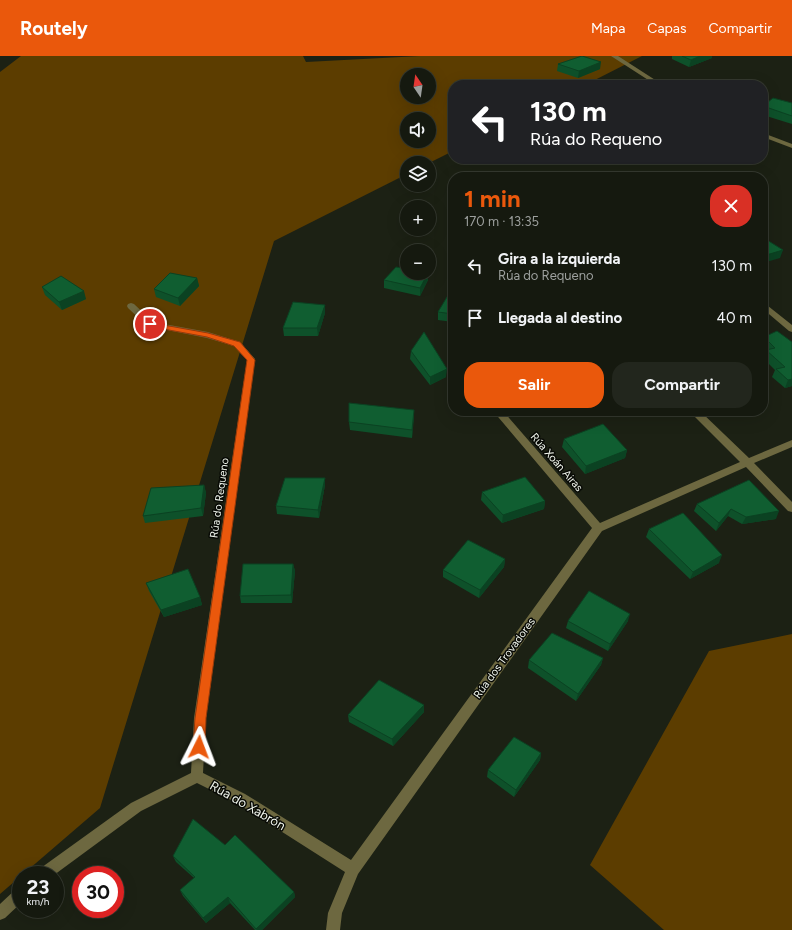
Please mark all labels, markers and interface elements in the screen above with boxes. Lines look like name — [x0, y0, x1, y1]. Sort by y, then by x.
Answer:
text: Routely — [20, 17, 88, 40]
text: Mapa — [591, 20, 625, 37]
text: Capas — [647, 20, 686, 37]
text: Compartir — [708, 20, 772, 37]
north arrow — [400, 68, 436, 104]
map controls — [400, 68, 436, 280]
text: 130 m — [530, 94, 607, 128]
icon: left — [464, 96, 516, 148]
button: sound — [400, 112, 436, 148]
text: Rúa do Requeno — [530, 128, 662, 150]
button: layers — [400, 156, 436, 192]
text: 1 min — [464, 184, 521, 213]
button: close — [710, 185, 752, 227]
button: + — [400, 200, 436, 236]
text: 170 m · 13:35 — [464, 214, 539, 229]
button: − — [400, 244, 436, 280]
text: Gira a la izquierda — [498, 250, 620, 268]
icon: left — [464, 255, 486, 277]
text: 130 m — [712, 257, 752, 275]
text: Rúa do Requeno — [498, 268, 594, 283]
pin — [133, 307, 167, 341]
icon: arrive — [464, 307, 486, 329]
text: Llegada al destino — [498, 309, 622, 327]
text: 40 m — [717, 309, 752, 327]
icon: arrive — [139, 313, 161, 335]
button: Salir — [464, 362, 604, 408]
button: Compartir — [612, 362, 752, 408]
street label: Rúa Xoán Airas — [528, 430, 586, 494]
street label: Rúa do Requeno — [207, 457, 232, 539]
street label: Rúa dos Trovadores — [471, 615, 538, 701]
position arrow — [178, 726, 220, 768]
street label: Rúa do Xabrón — [207, 778, 288, 833]
speed limit sign: 30 — [72, 866, 124, 918]
text: 23 — [27, 875, 49, 899]
text: km/h — [27, 895, 49, 908]

